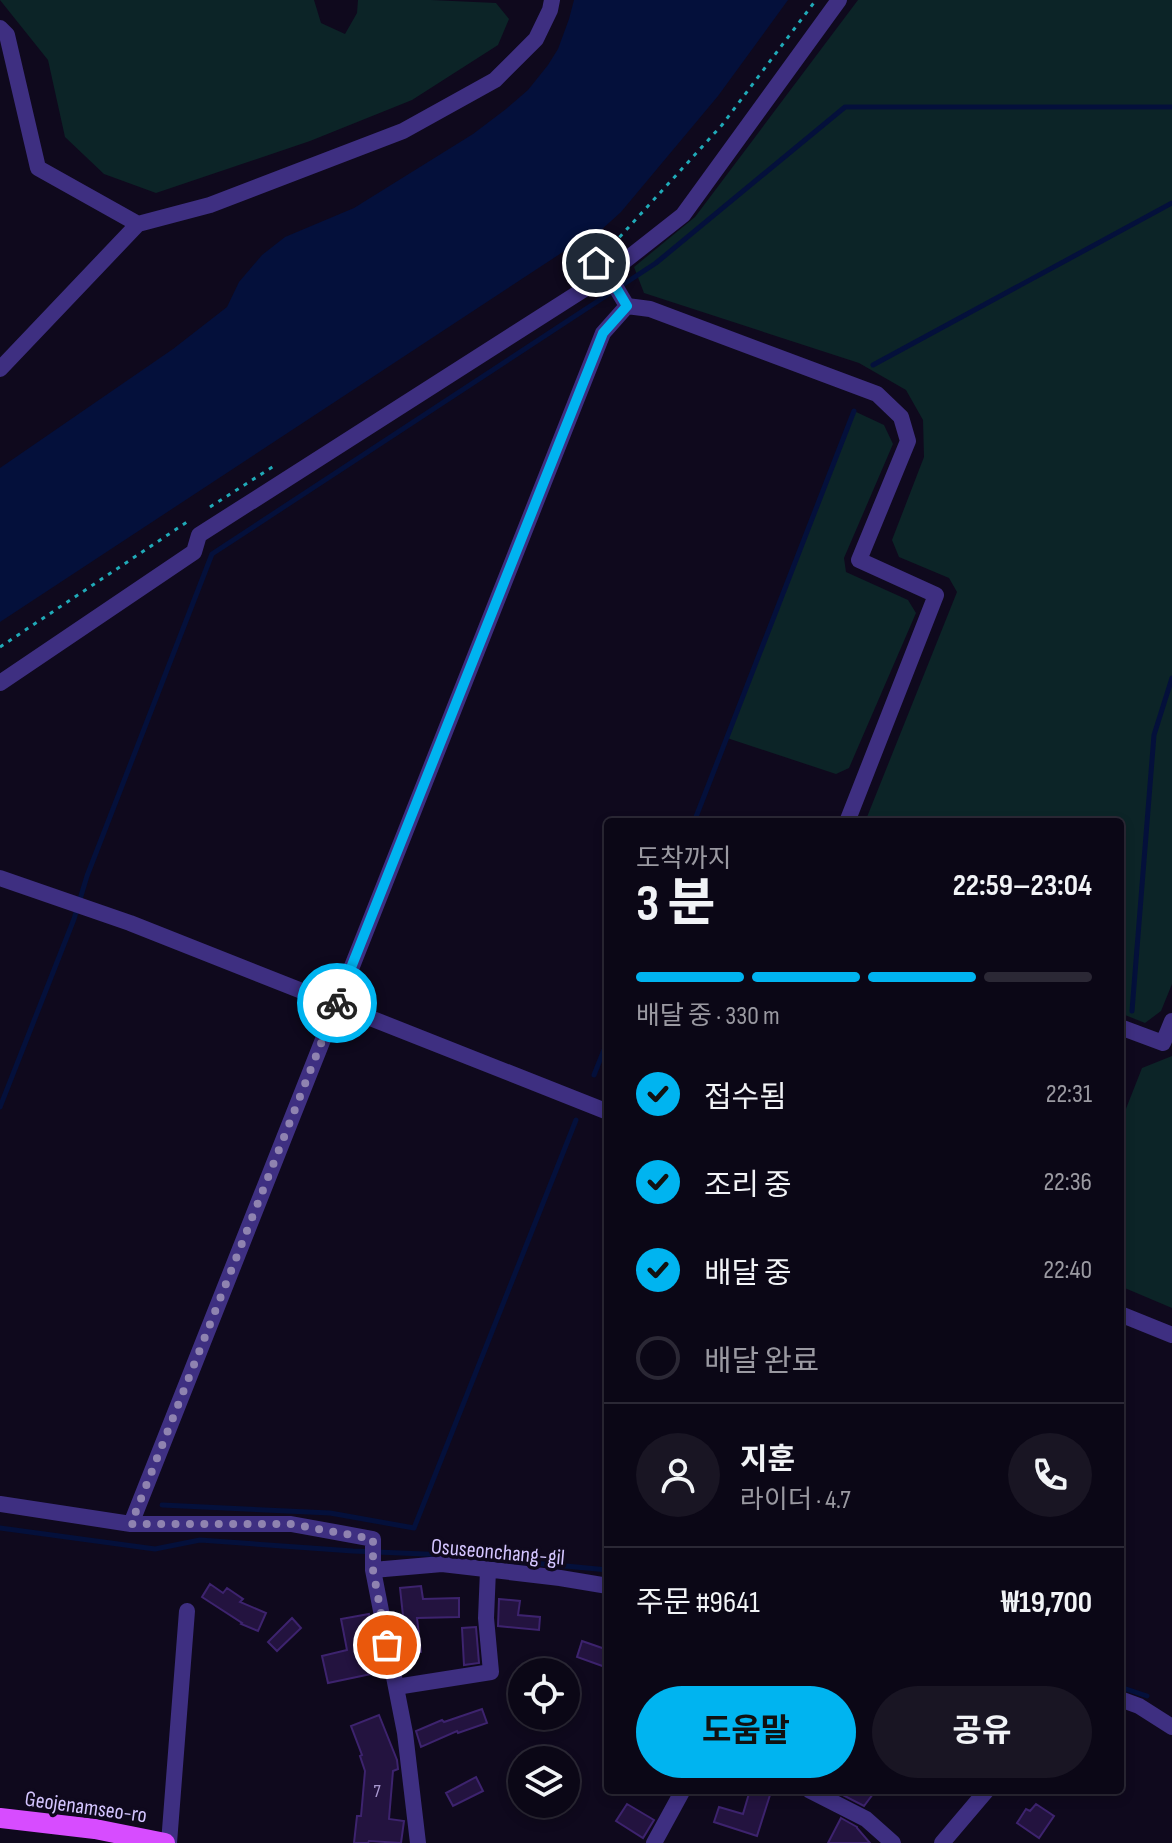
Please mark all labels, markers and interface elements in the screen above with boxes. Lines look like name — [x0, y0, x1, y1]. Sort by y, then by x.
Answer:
pin — [562, 229, 630, 297]
icon: home — [574, 241, 618, 285]
text: 도착까지 — [636, 844, 732, 875]
text: 22:59–23:04 — [953, 868, 1092, 904]
text: 3 분 — [636, 873, 715, 936]
courier — [297, 963, 377, 1043]
icon: bike — [315, 981, 359, 1025]
text: 배달 중 · 330 m — [636, 1001, 780, 1032]
icon: check — [636, 1072, 680, 1116]
text: 22:31 — [1046, 1079, 1092, 1110]
text: 접수됨 — [704, 1080, 787, 1116]
icon: check — [636, 1160, 680, 1204]
text: 22:36 — [1043, 1167, 1092, 1198]
text: 조리 중 — [704, 1168, 792, 1204]
icon: check — [636, 1248, 680, 1292]
text: 22:40 — [1043, 1255, 1092, 1286]
text: 배달 중 — [704, 1256, 792, 1292]
text: 배달 완료 — [704, 1344, 819, 1380]
button: person — [636, 1433, 720, 1517]
button: phone — [1008, 1433, 1092, 1517]
text: 지훈 — [740, 1442, 795, 1478]
text: 라이더 · 4.7 — [740, 1485, 851, 1516]
street label: Osuseonchang-gil — [430, 1533, 566, 1572]
text: 주문 #9641 — [636, 1585, 760, 1621]
text: ₩19,700 — [1001, 1585, 1092, 1621]
pin — [353, 1611, 421, 1679]
icon: bag — [365, 1623, 409, 1667]
map controls — [508, 1658, 580, 1818]
button: locate — [508, 1658, 580, 1730]
button: 도움말 — [636, 1686, 856, 1778]
button: 공유 — [872, 1686, 1092, 1778]
button: layers — [508, 1746, 580, 1818]
house number: 7 — [373, 1781, 381, 1802]
street label: Geojenamseo-ro — [23, 1786, 149, 1829]

